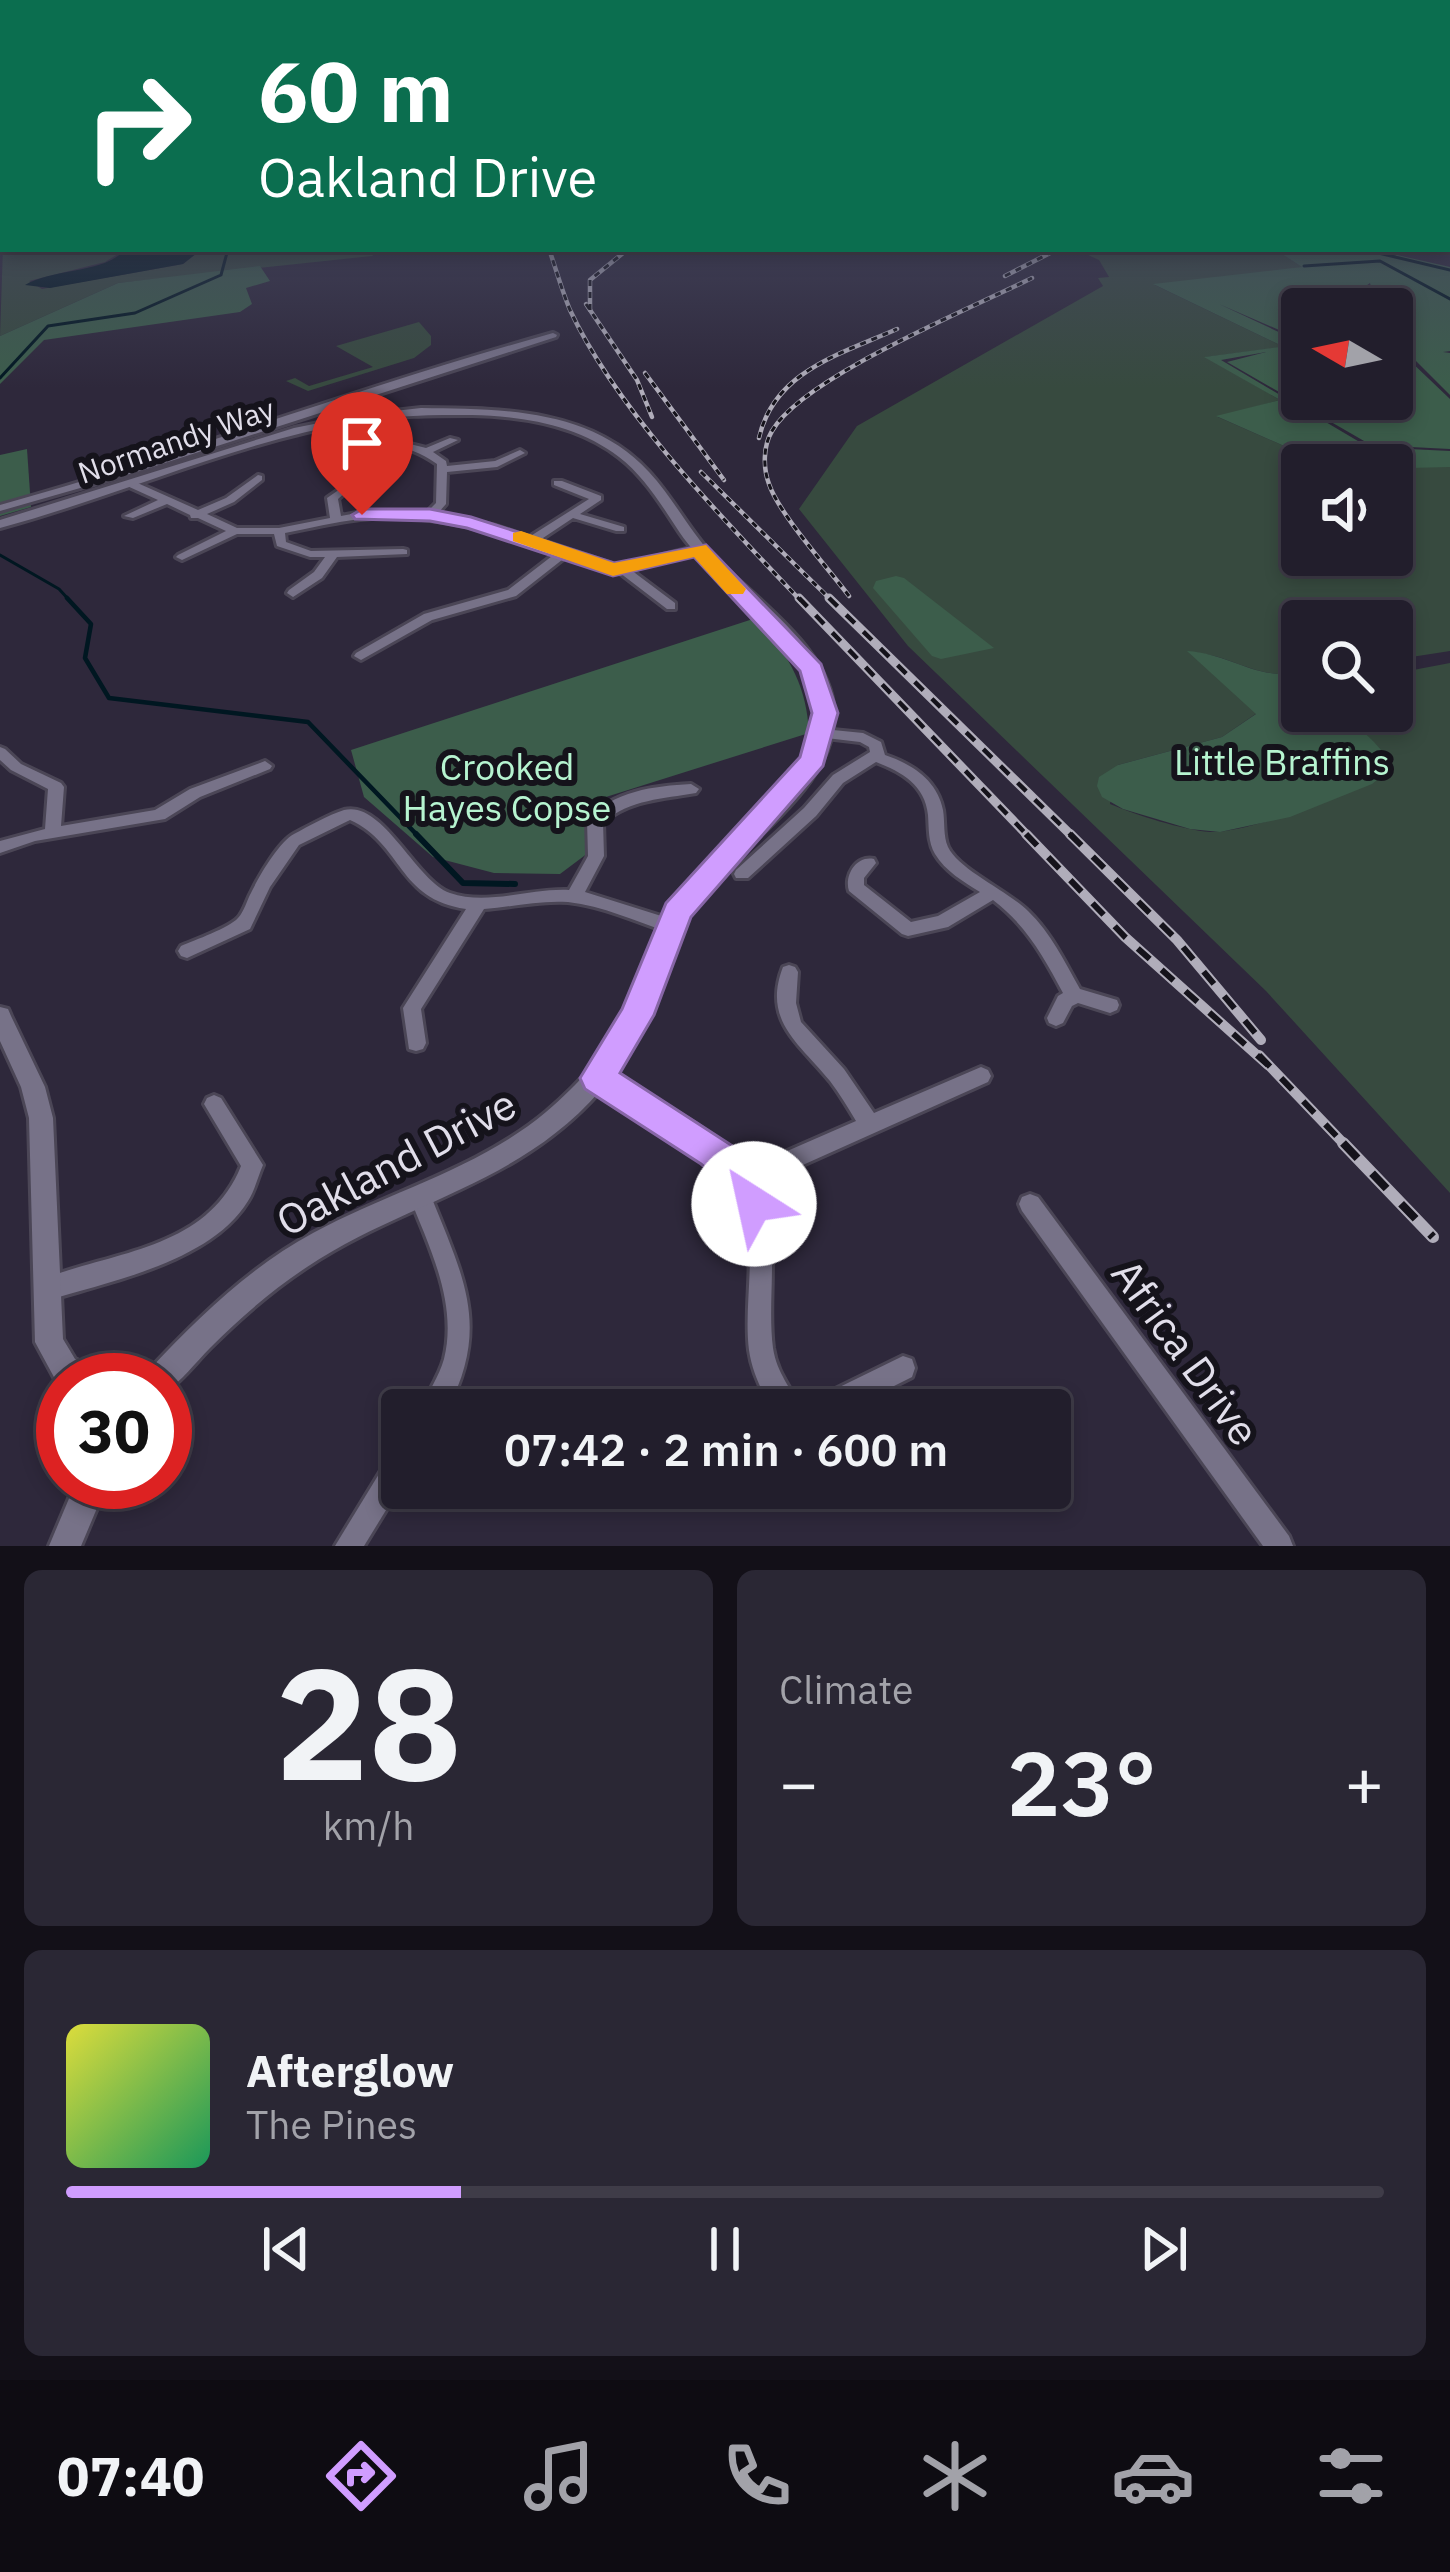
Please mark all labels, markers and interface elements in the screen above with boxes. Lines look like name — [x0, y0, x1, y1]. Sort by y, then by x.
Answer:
text: 60 m — [258, 36, 454, 145]
icon: right — [60, 48, 216, 204]
text: Oakland Drive — [258, 142, 597, 212]
north arrow — [1281, 288, 1413, 420]
map controls — [1281, 288, 1413, 732]
street label: Normandy Way — [73, 388, 279, 492]
pin — [311, 392, 413, 515]
icon: arrive — [329, 410, 395, 476]
button: sound — [1281, 444, 1413, 576]
button: search — [1281, 600, 1413, 732]
park label: Little Braffins — [1174, 738, 1390, 785]
park label: Crooked Hayes Copse — [403, 743, 611, 831]
street label: Oakland Drive — [267, 1076, 525, 1248]
position arrow — [691, 1141, 817, 1267]
street label: Africa Drive — [1100, 1248, 1272, 1456]
speed limit sign: 30 — [36, 1353, 192, 1509]
text: 07:42 · 2 min · 600 m — [504, 1420, 948, 1478]
text: 28 — [275, 1620, 462, 1823]
text: Climate — [779, 1664, 913, 1715]
text: 23° — [1006, 1724, 1157, 1841]
text: − — [779, 1739, 819, 1825]
text: + — [1344, 1739, 1384, 1825]
text: km/h — [323, 1800, 414, 1851]
text: Afterglow — [246, 2041, 454, 2099]
text: The Pines — [246, 2099, 417, 2150]
icon: previous — [253, 2216, 319, 2282]
icon: pause — [692, 2216, 758, 2282]
icon: next — [1131, 2216, 1197, 2282]
icon: directions — [319, 2434, 403, 2518]
icon: music — [517, 2434, 601, 2518]
icon: phone — [715, 2434, 799, 2518]
icon: climate — [913, 2434, 997, 2518]
icon: car — [1111, 2434, 1195, 2518]
icon: filters — [1309, 2434, 1393, 2518]
text: 07:40 — [57, 2441, 204, 2511]

